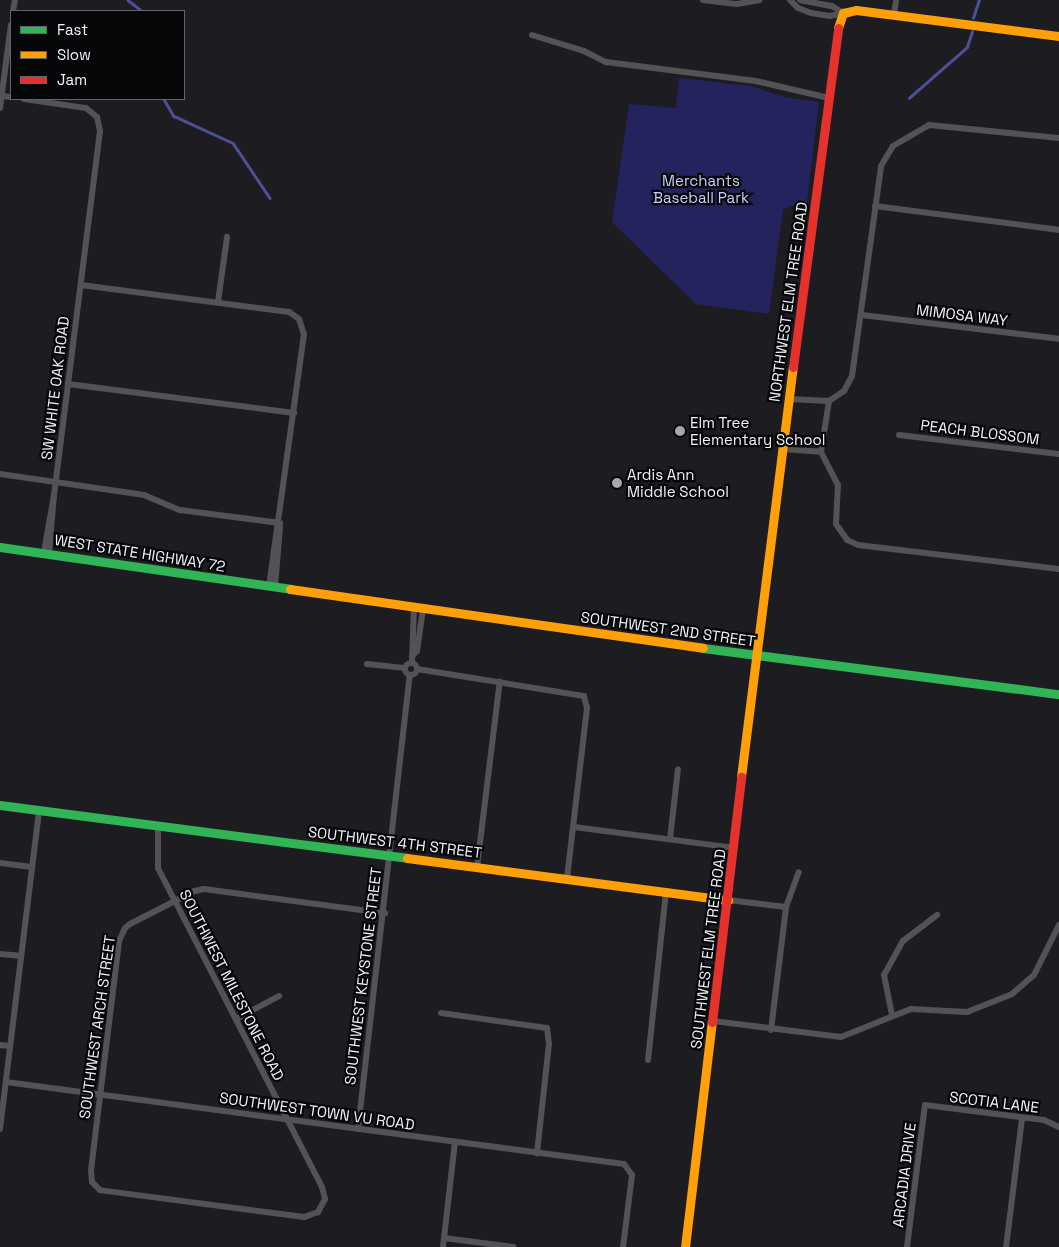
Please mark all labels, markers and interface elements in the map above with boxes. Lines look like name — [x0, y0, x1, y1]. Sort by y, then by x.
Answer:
legend — [10, 10, 185, 100]
text: Fast — [57, 20, 88, 39]
text: Slow — [57, 45, 91, 64]
text: Jam — [57, 70, 87, 89]
park label: Merchants Baseball Park — [653, 171, 749, 206]
street label: NORTHWEST ELM TREE ROAD — [765, 201, 811, 403]
street label: MIMOSA WAY — [915, 300, 1009, 330]
street label: SW WHITE OAK ROAD — [37, 315, 73, 461]
place label: Elm Tree Elementary School — [690, 413, 826, 448]
street label: PEACH BLOSSOM — [920, 416, 1040, 448]
marker: Elm Tree Elementary School — [674, 425, 686, 437]
place label: Ardis Ann Middle School — [627, 465, 729, 500]
marker: Ardis Ann Middle School — [611, 477, 623, 489]
street label: WEST STATE HIGHWAY 72 — [53, 531, 227, 575]
street label: SOUTHWEST 2ND STREET — [579, 608, 757, 650]
street label: SOUTHWEST 4TH STREET — [307, 822, 483, 862]
street label: SOUTHWEST ELM TREE ROAD — [687, 848, 729, 1050]
street label: SOUTHWEST KEYSTONE STREET — [341, 866, 385, 1086]
street label: SOUTHWEST MILESTONE ROAD — [176, 886, 288, 1084]
street label: SOUTHWEST ARCH STREET — [75, 934, 119, 1120]
street label: SOUTHWEST TOWN VU ROAD — [218, 1088, 416, 1134]
street label: SCOTIA LANE — [948, 1088, 1040, 1116]
street label: ARCADIA DRIVE — [889, 1121, 919, 1229]

